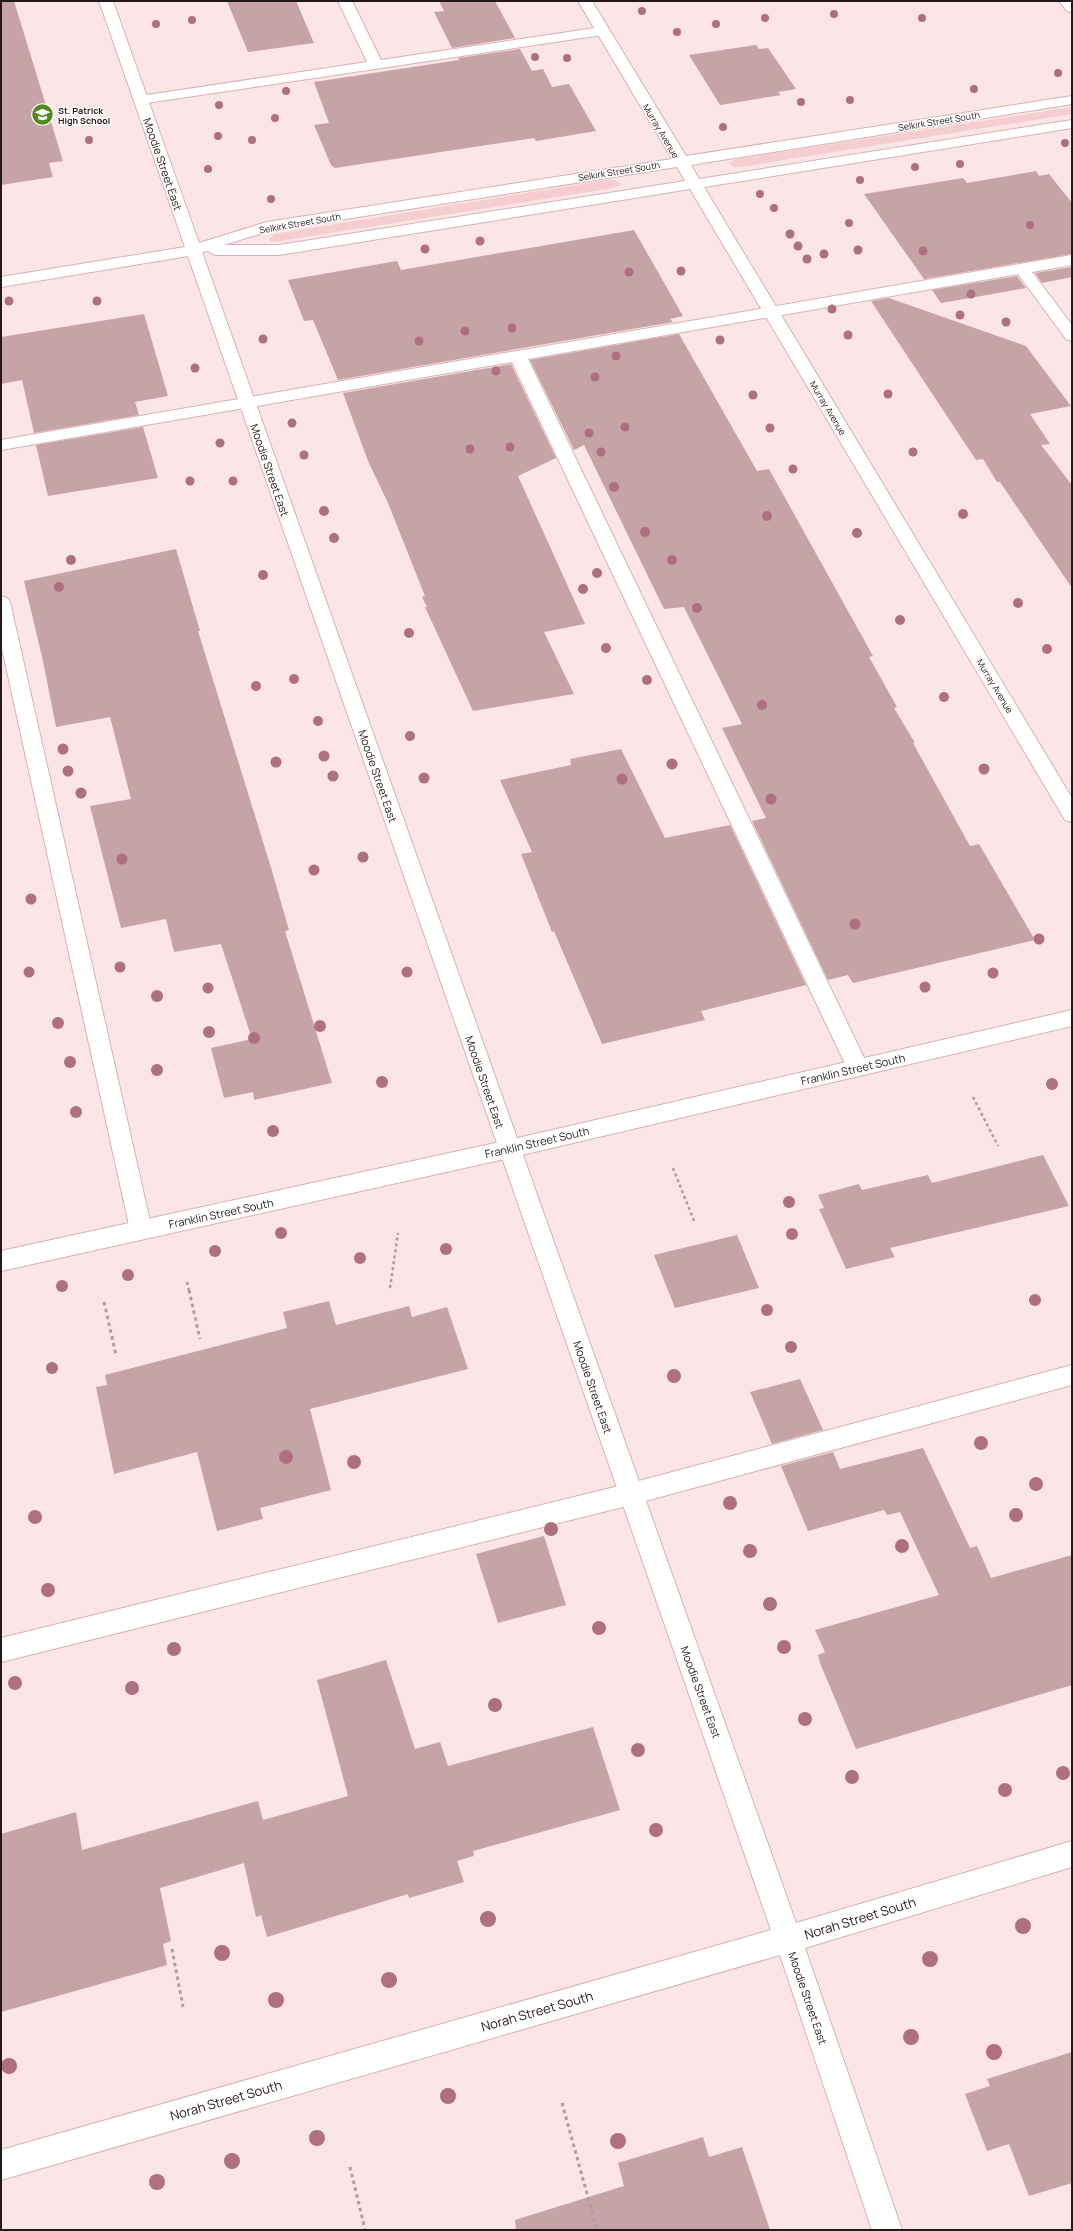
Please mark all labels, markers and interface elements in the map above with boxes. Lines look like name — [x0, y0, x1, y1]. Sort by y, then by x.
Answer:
street label: Murray Avenue — [640, 101, 682, 161]
school or university icon: St. Patrick High School — [29, 102, 55, 128]
place label: St. Patrick High School — [58, 104, 110, 127]
street label: Selkirk Street South — [897, 108, 981, 134]
street label: Moodie Street East — [140, 116, 186, 212]
street label: Selkirk Street South — [577, 158, 661, 184]
street label: Selkirk Street South — [258, 209, 342, 237]
street label: Murray Avenue — [807, 378, 849, 438]
street label: Moodie Street East — [247, 422, 293, 518]
street label: Murray Avenue — [974, 656, 1016, 716]
street label: Moodie Street East — [355, 728, 401, 824]
street label: Moodie Street East — [462, 1034, 508, 1130]
street label: Franklin Street South — [799, 1050, 907, 1088]
street label: Franklin Street South — [483, 1123, 591, 1161]
street label: Franklin Street South — [167, 1195, 275, 1231]
street label: Moodie Street East — [570, 1339, 616, 1435]
street label: Moodie Street East — [677, 1644, 725, 1740]
street label: Norah Street South — [802, 1892, 918, 1944]
street label: Moodie Street East — [785, 1950, 831, 2046]
street label: Norah Street South — [479, 1986, 595, 2036]
street label: Norah Street South — [168, 2075, 284, 2125]

